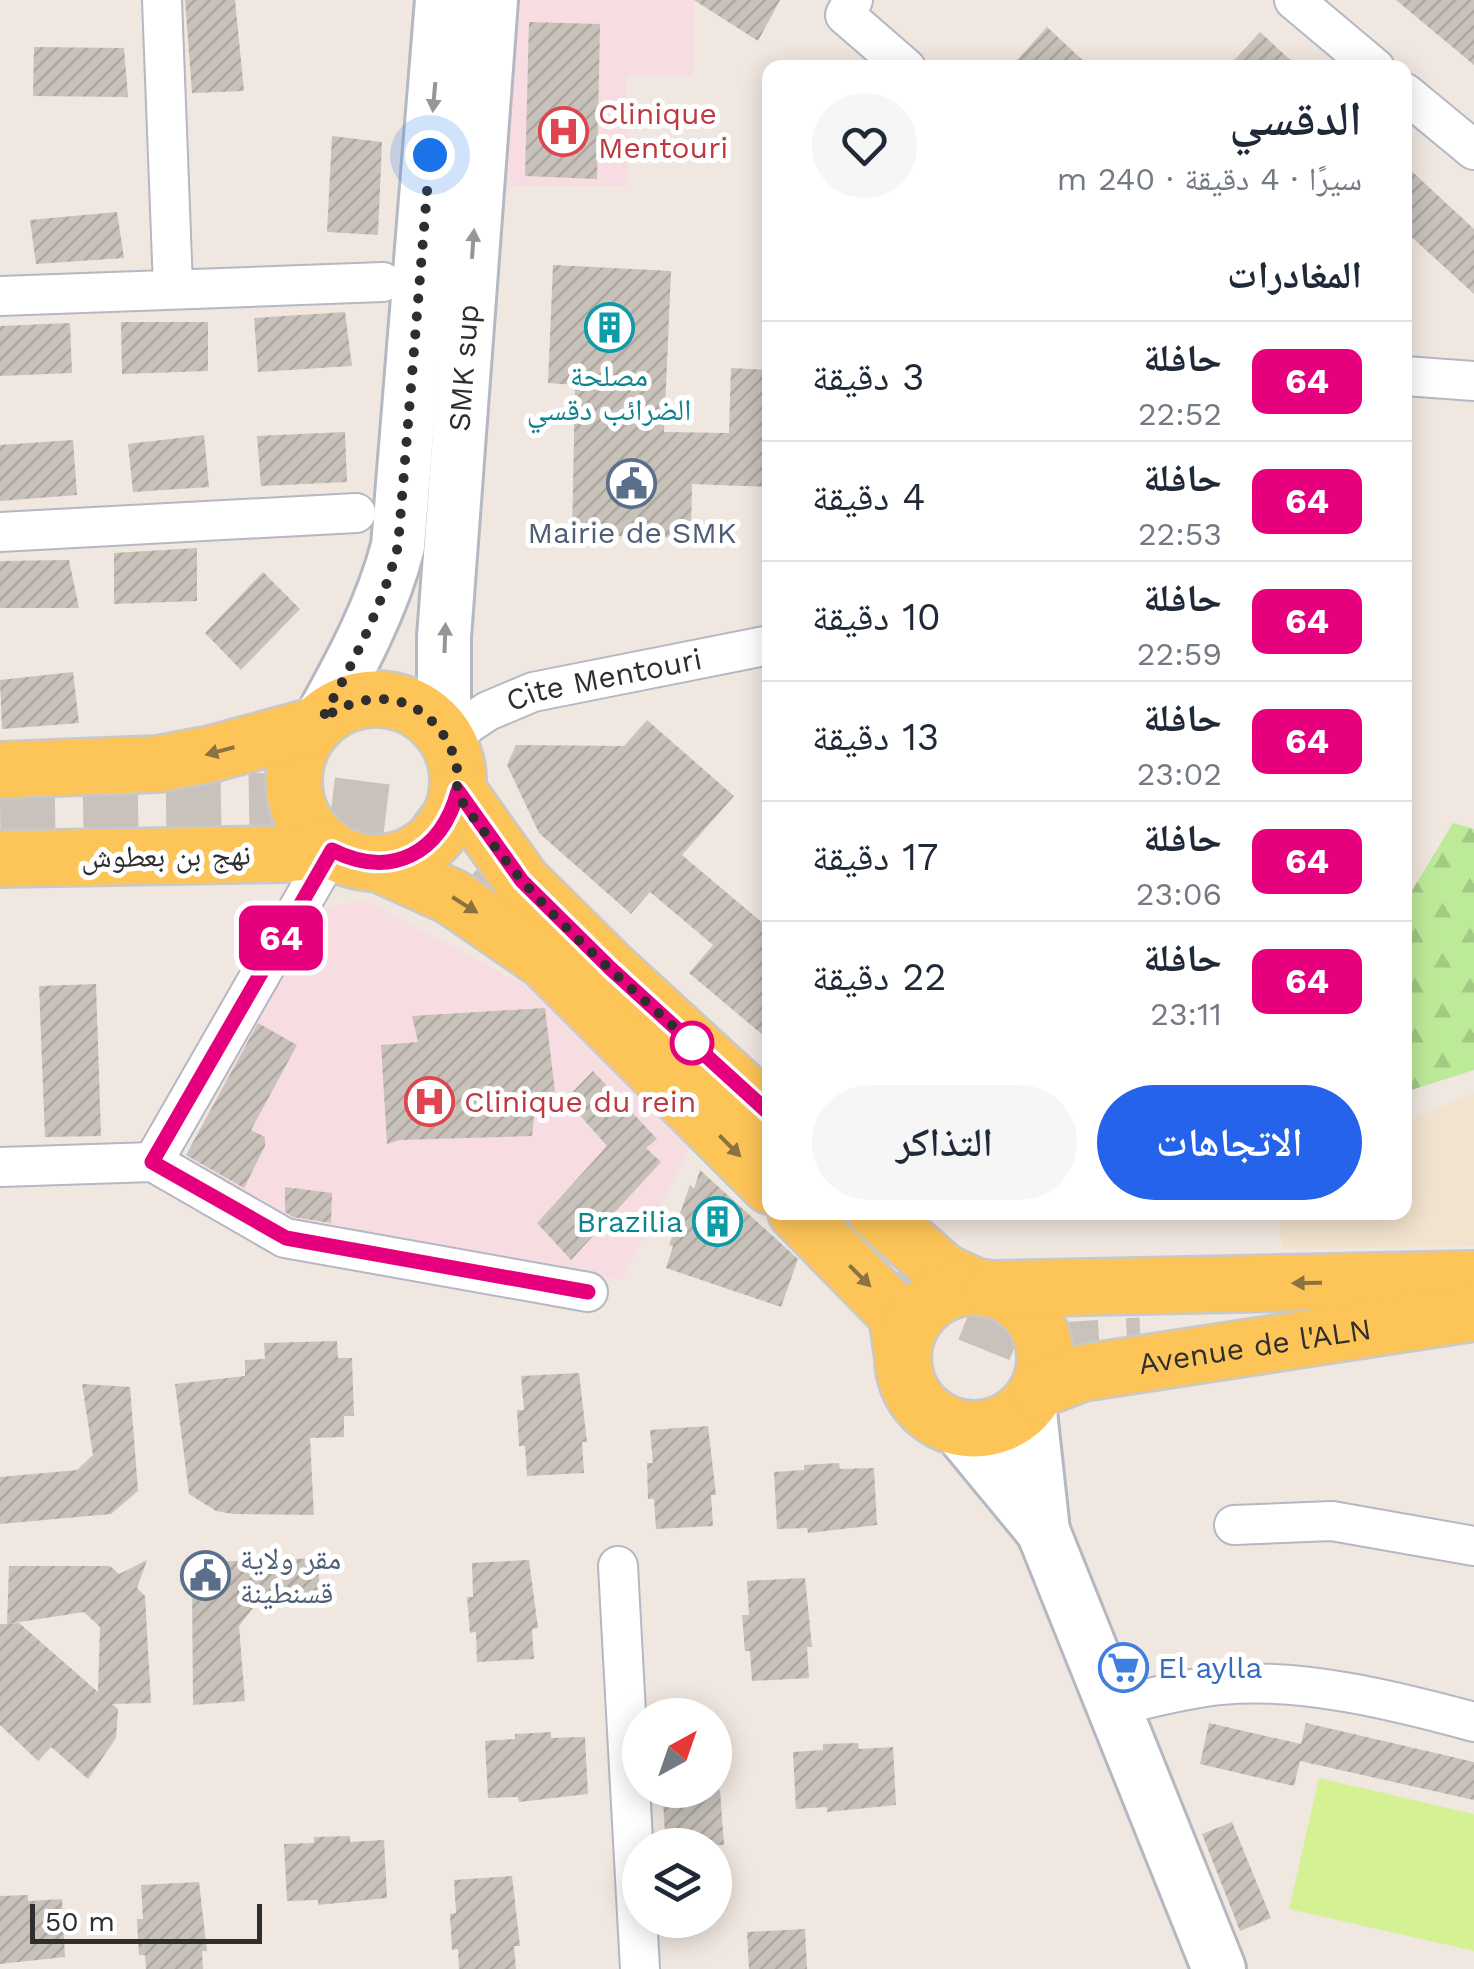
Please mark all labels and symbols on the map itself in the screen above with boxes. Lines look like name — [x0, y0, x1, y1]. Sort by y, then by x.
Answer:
one-way arrow — [426, 82, 442, 114]
place label: Clinique Mentouri — [598, 96, 728, 165]
hospital icon: Clinique Mentouri — [537, 105, 589, 157]
your location — [405, 130, 455, 180]
one-way arrow — [465, 227, 481, 259]
building icon: مصلحة الضرائب دقسي — [583, 301, 635, 353]
street label: SMK sup — [441, 303, 486, 433]
place label: مصلحة الضرائب دقسي — [527, 358, 691, 434]
public building icon: Mairie de SMK — [606, 458, 658, 510]
place label: Mairie de SMK — [527, 515, 737, 550]
one-way arrow — [437, 621, 453, 653]
street label: Cite Mentouri — [501, 641, 705, 718]
one-way arrow — [204, 744, 235, 760]
street label: نهج بن بعطوش — [81, 837, 251, 876]
one-way arrow — [451, 896, 479, 913]
line badge: 64 — [236, 906, 326, 970]
unlabelled marker — [671, 1022, 713, 1064]
hospital icon: Clinique du rein — [403, 1076, 455, 1128]
place label: Clinique du rein — [464, 1084, 696, 1119]
one-way arrow — [718, 1134, 742, 1158]
building icon: Brazilia — [692, 1196, 744, 1248]
place label: Brazilia — [576, 1204, 683, 1239]
one-way arrow — [848, 1264, 871, 1288]
one-way arrow — [1290, 1275, 1322, 1291]
street label: Avenue de l'ALN — [1136, 1311, 1374, 1381]
place label: مقر ولاية قسنطينة — [240, 1541, 341, 1610]
public building icon: مقر ولاية قسنطينة — [179, 1550, 231, 1602]
supermarket icon: El aylla — [1097, 1642, 1149, 1694]
place label: El aylla — [1158, 1650, 1262, 1685]
north arrow — [622, 1698, 732, 1808]
scale bar — [30, 1899, 262, 1944]

